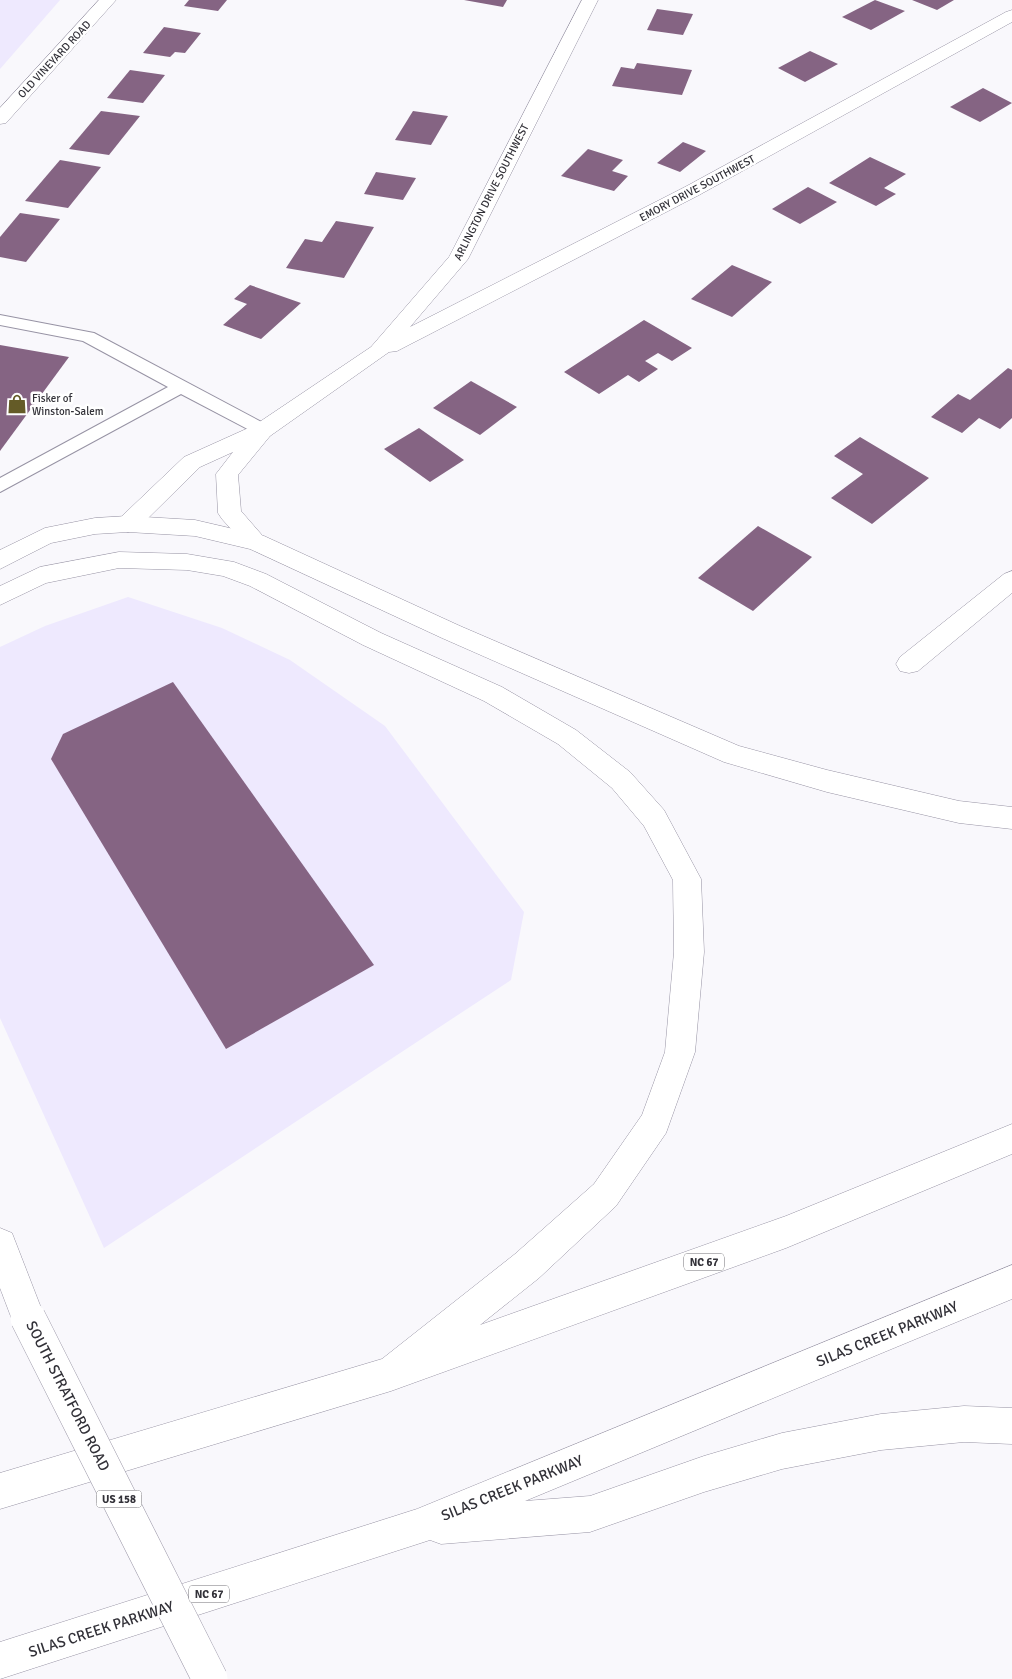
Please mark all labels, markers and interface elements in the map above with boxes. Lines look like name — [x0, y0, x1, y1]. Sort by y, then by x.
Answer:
street label: OLD VINEYARD ROAD — [15, 18, 94, 101]
street label: ARLINGTON DRIVE SOUTHWEST — [451, 121, 532, 263]
street label: EMORY DRIVE SOUTHWEST — [637, 152, 758, 224]
place label: Fisker of Winston-Salem — [32, 392, 104, 418]
shop icon: Fisker of Winston-Salem — [6, 393, 28, 415]
road number: NC 67 — [684, 1254, 724, 1270]
street label: SILAS CREEK PARKWAY — [813, 1297, 961, 1371]
street label: SOUTH STRATFORD ROAD — [22, 1318, 114, 1474]
street label: SILAS CREEK PARKWAY — [438, 1451, 586, 1525]
road number: US 158 — [96, 1490, 142, 1508]
road number: NC 67 — [189, 1586, 229, 1602]
street label: SILAS CREEK PARKWAY — [26, 1597, 176, 1661]

